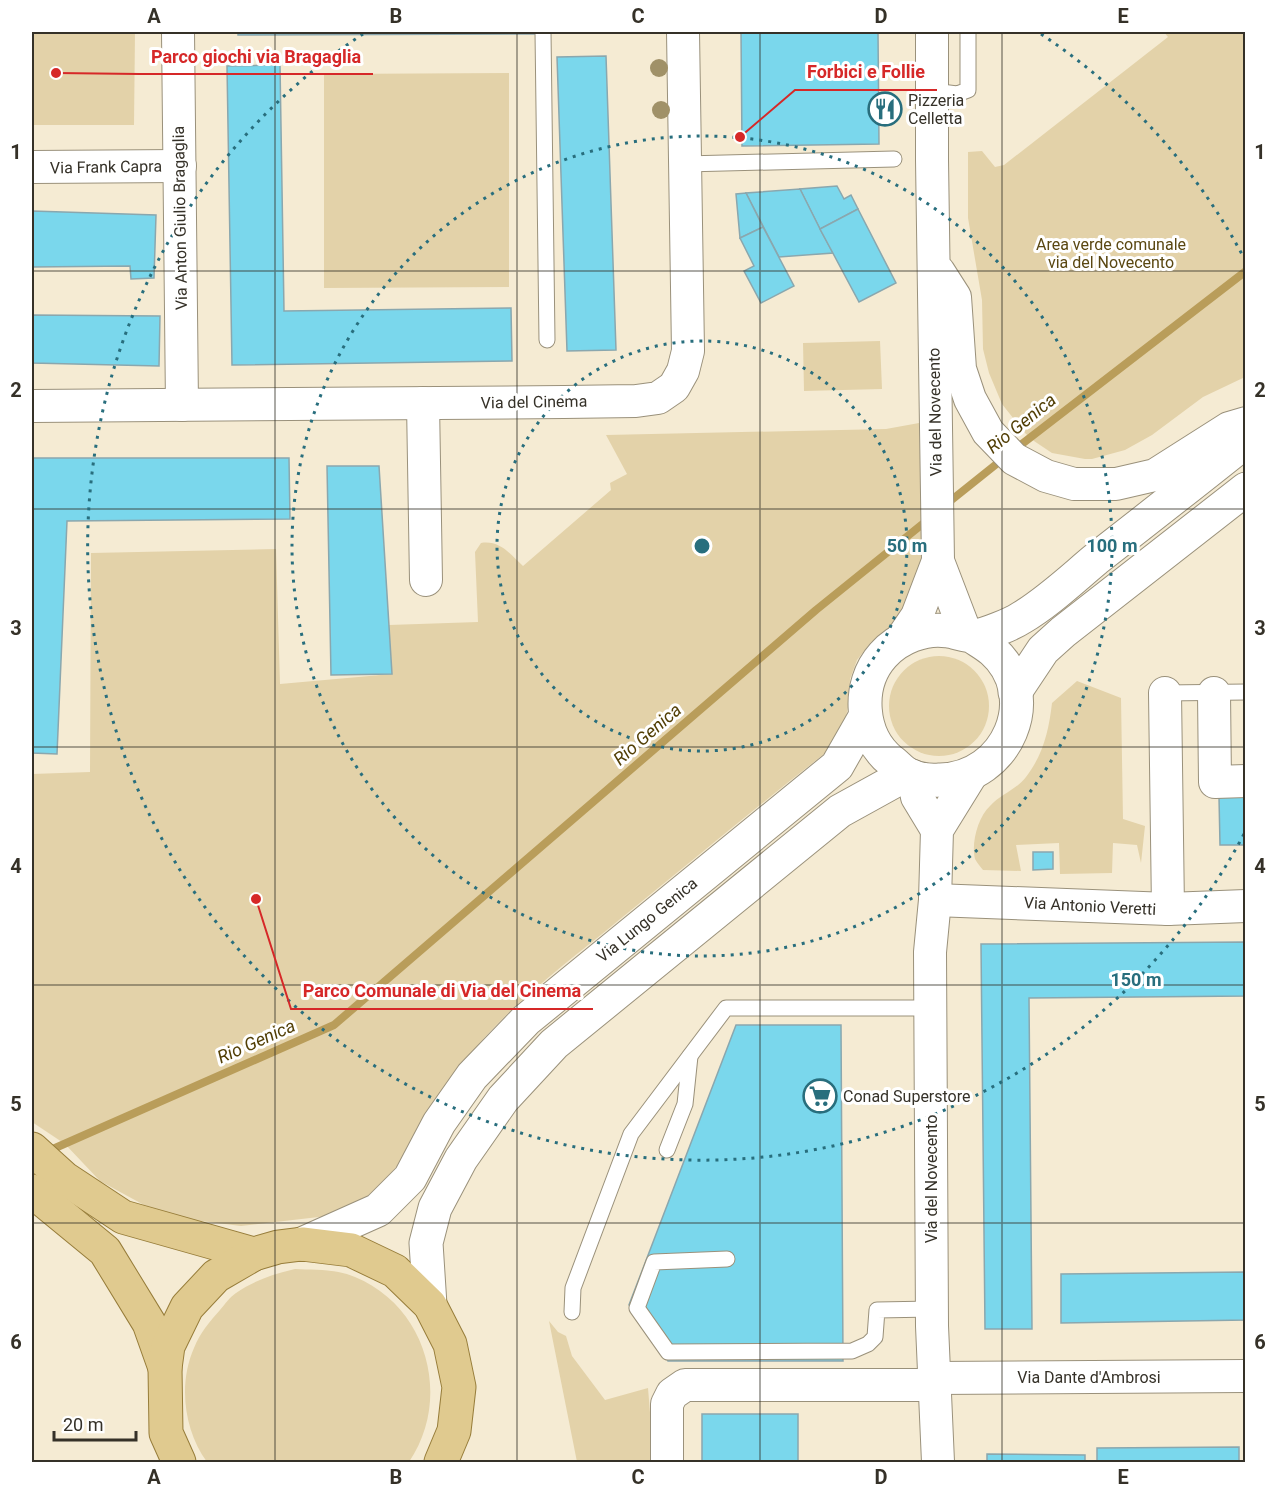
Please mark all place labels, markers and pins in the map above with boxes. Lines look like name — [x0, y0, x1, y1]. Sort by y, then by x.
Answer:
callout: Parco giochi via Bragaglia — [139, 38, 373, 74]
callout: Forbici e Follie — [795, 54, 937, 90]
restaurant icon: Pizzeria Celletta — [867, 91, 903, 127]
place label: Pizzeria Celletta — [908, 91, 964, 128]
centre of rings — [692, 536, 712, 556]
callout: Parco Comunale di Via del Cinema — [291, 973, 593, 1009]
supermarket icon: Conad Superstore — [802, 1078, 838, 1114]
place label: Conad Superstore — [843, 1087, 971, 1106]

